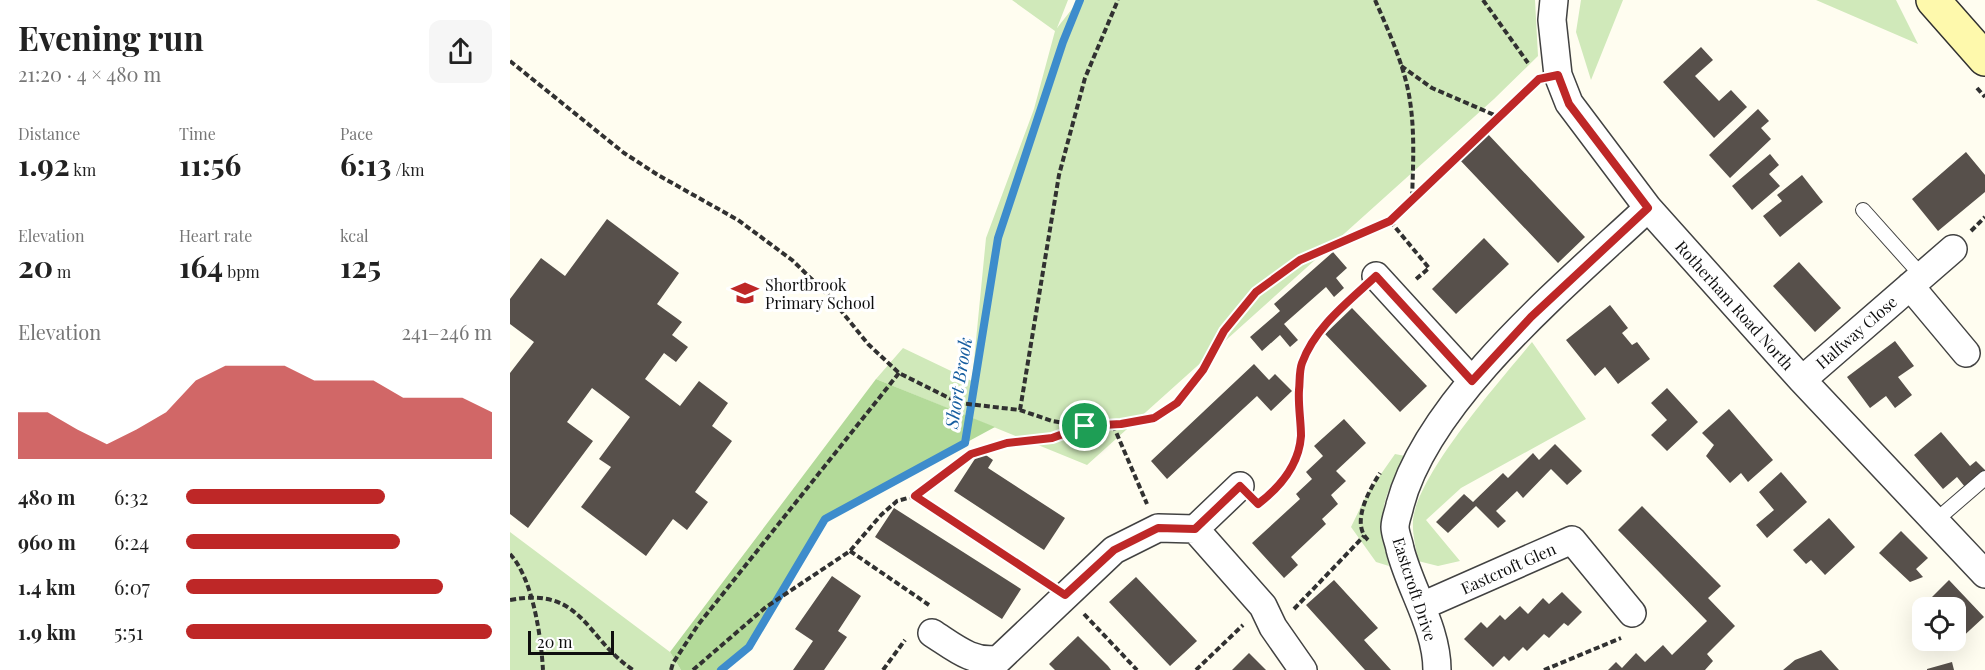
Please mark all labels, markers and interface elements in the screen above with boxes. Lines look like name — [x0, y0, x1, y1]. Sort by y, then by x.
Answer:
text: Evening run — [18, 15, 204, 59]
button: share — [429, 20, 492, 83]
text: 21:20 · 4 × 480 m — [18, 60, 161, 87]
text: Distance — [18, 123, 80, 144]
text: Time — [179, 123, 216, 144]
text: Pace — [340, 123, 373, 144]
text: 1.92 — [18, 144, 70, 184]
text: 11:56 — [179, 144, 241, 184]
text: 6:13 — [340, 144, 391, 184]
text: km — [70, 159, 96, 180]
text: /km — [391, 159, 424, 180]
text: Elevation — [18, 225, 85, 246]
text: Heart rate — [179, 225, 252, 246]
text: kcal — [340, 225, 369, 246]
street label: Rotherham Road North — [1671, 236, 1799, 375]
text: 20 — [18, 246, 53, 286]
text: 164 — [179, 246, 223, 286]
text: 125 — [340, 246, 381, 286]
text: m — [53, 261, 71, 282]
text: bpm — [223, 261, 260, 282]
place label: Shortbrook Primary School — [765, 274, 875, 313]
school or university icon: Shortbrook Primary School — [730, 278, 760, 308]
street label: Halfway Close — [1811, 291, 1901, 373]
text: Elevation — [18, 318, 101, 345]
text: 241–246 m — [401, 318, 492, 345]
water label: Short Brook — [939, 336, 977, 431]
pin — [1059, 400, 1110, 451]
icon: arrive — [1068, 409, 1101, 442]
text: 480 m — [18, 483, 75, 510]
text: 6:32 — [114, 483, 148, 510]
text: 960 m — [18, 528, 76, 555]
text: 6:24 — [114, 528, 149, 555]
street label: Eastcroft Drive — [1388, 535, 1442, 643]
street label: Eastcroft Glen — [1457, 538, 1559, 598]
text: 1.4 km — [18, 573, 76, 600]
text: 6:07 — [114, 573, 150, 600]
map controls — [1912, 597, 1966, 651]
button: locate — [1912, 597, 1966, 651]
text: 1.9 km — [18, 618, 76, 645]
text: 5:51 — [114, 618, 143, 645]
scale bar — [528, 628, 614, 656]
text: 20 m — [537, 631, 572, 652]

